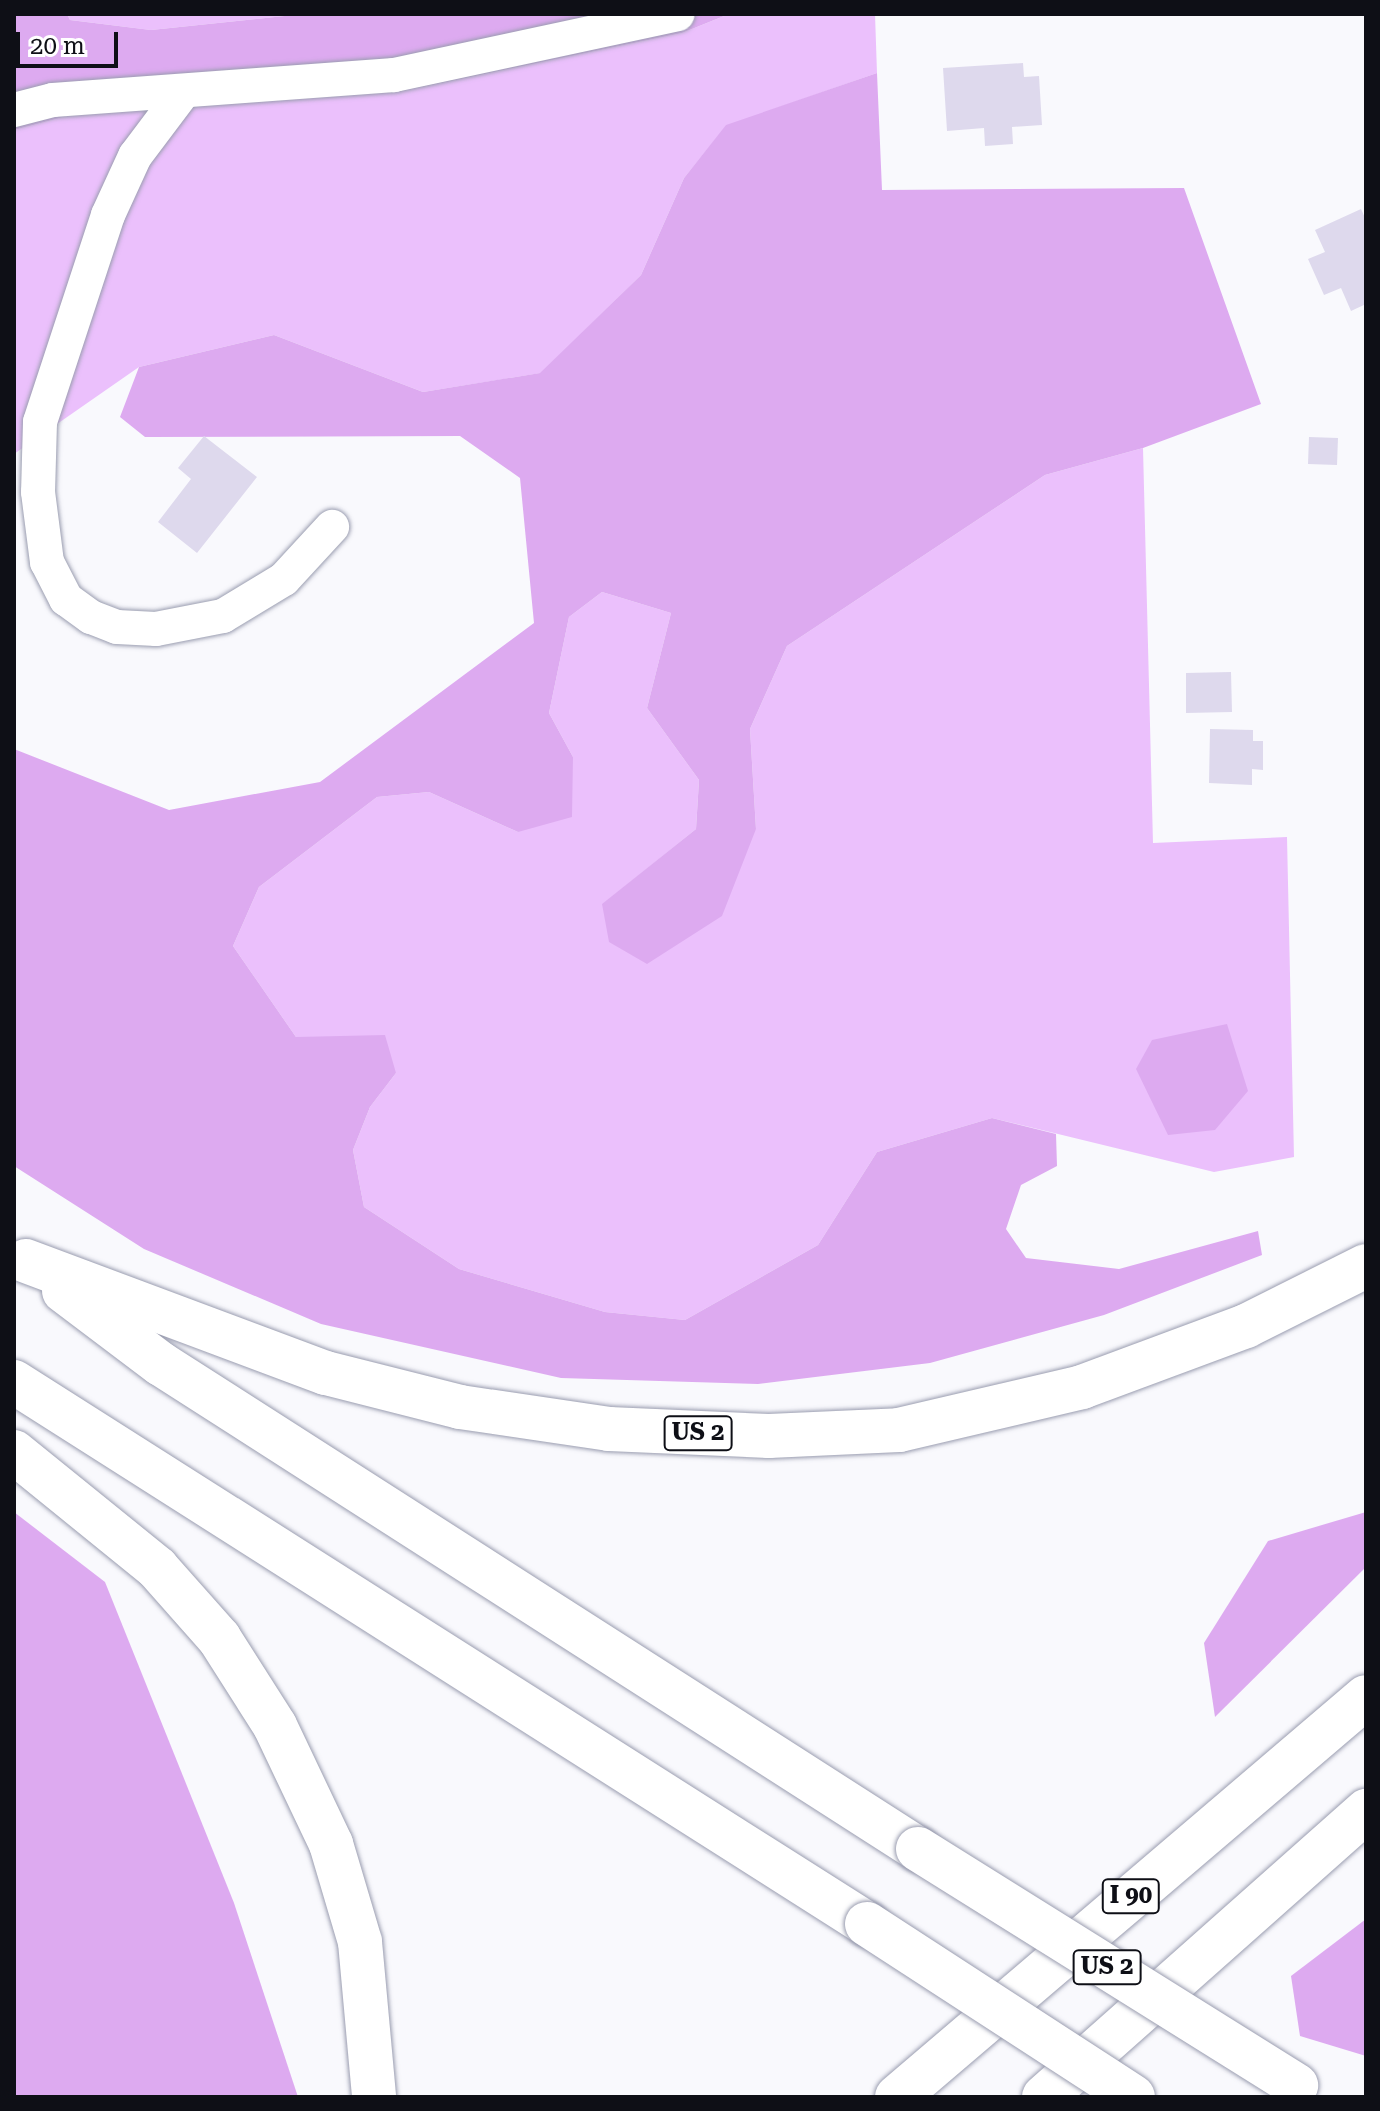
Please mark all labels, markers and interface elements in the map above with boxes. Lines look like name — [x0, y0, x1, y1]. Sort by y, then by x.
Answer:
scale bar — [20, 16, 122, 66]
text: 20 m — [30, 32, 85, 60]
road number: US 2 — [662, 1413, 734, 1453]
road number: I 90 — [1101, 1876, 1161, 1916]
road number: US 2 — [1071, 1947, 1143, 1987]

